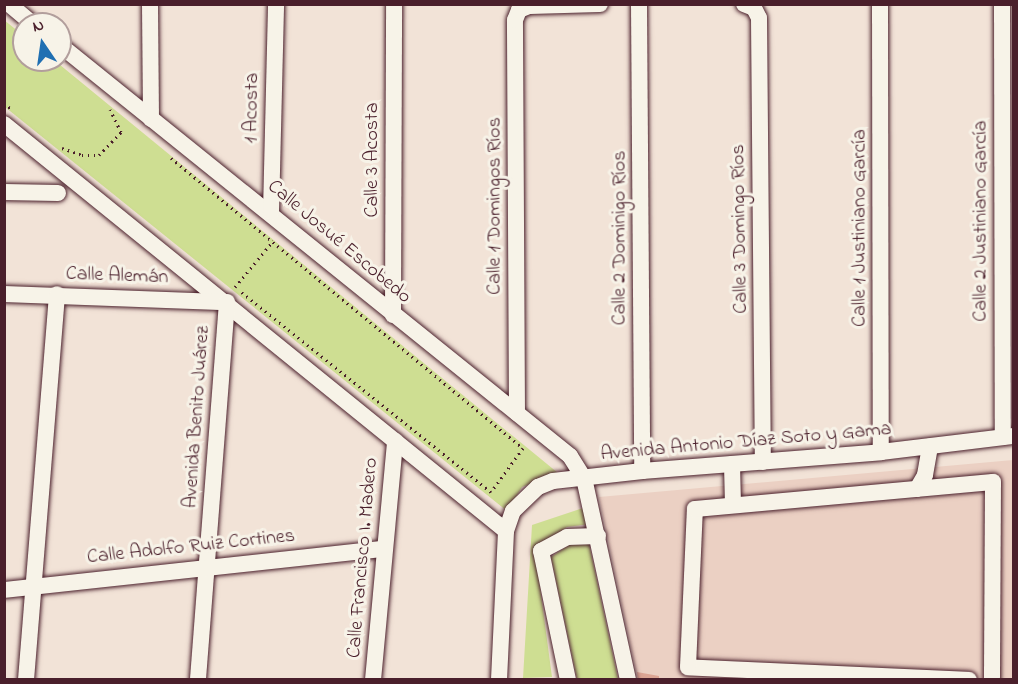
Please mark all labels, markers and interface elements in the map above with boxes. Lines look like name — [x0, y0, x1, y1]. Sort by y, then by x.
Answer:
north arrow — [12, 12, 72, 72]
text: N — [30, 14, 46, 39]
street label: 1 Acosta — [239, 72, 265, 144]
street label: Calle 3 Acosta — [360, 102, 384, 218]
street label: Calle 1 Domingos Ríos — [483, 117, 507, 295]
street label: Calle 2 Justiniano García — [969, 120, 993, 322]
street label: Calle 1 Justiniano García — [848, 129, 872, 327]
street label: Calle 3 Domingo Ríos — [727, 144, 753, 314]
street label: Calle 2 Dominigo Ríos — [608, 151, 632, 325]
street label: Calle Josué Escobedo — [262, 175, 416, 309]
street label: Calle Alemán — [65, 262, 169, 290]
street label: Avenida Benito Juárez — [179, 325, 215, 509]
street label: Avenida Antonio Díaz Soto y Gama — [600, 417, 892, 467]
street label: Calle Francisco I. Madero — [342, 457, 384, 659]
street label: Calle Adolfo Ruiz Cortines — [86, 524, 296, 570]

